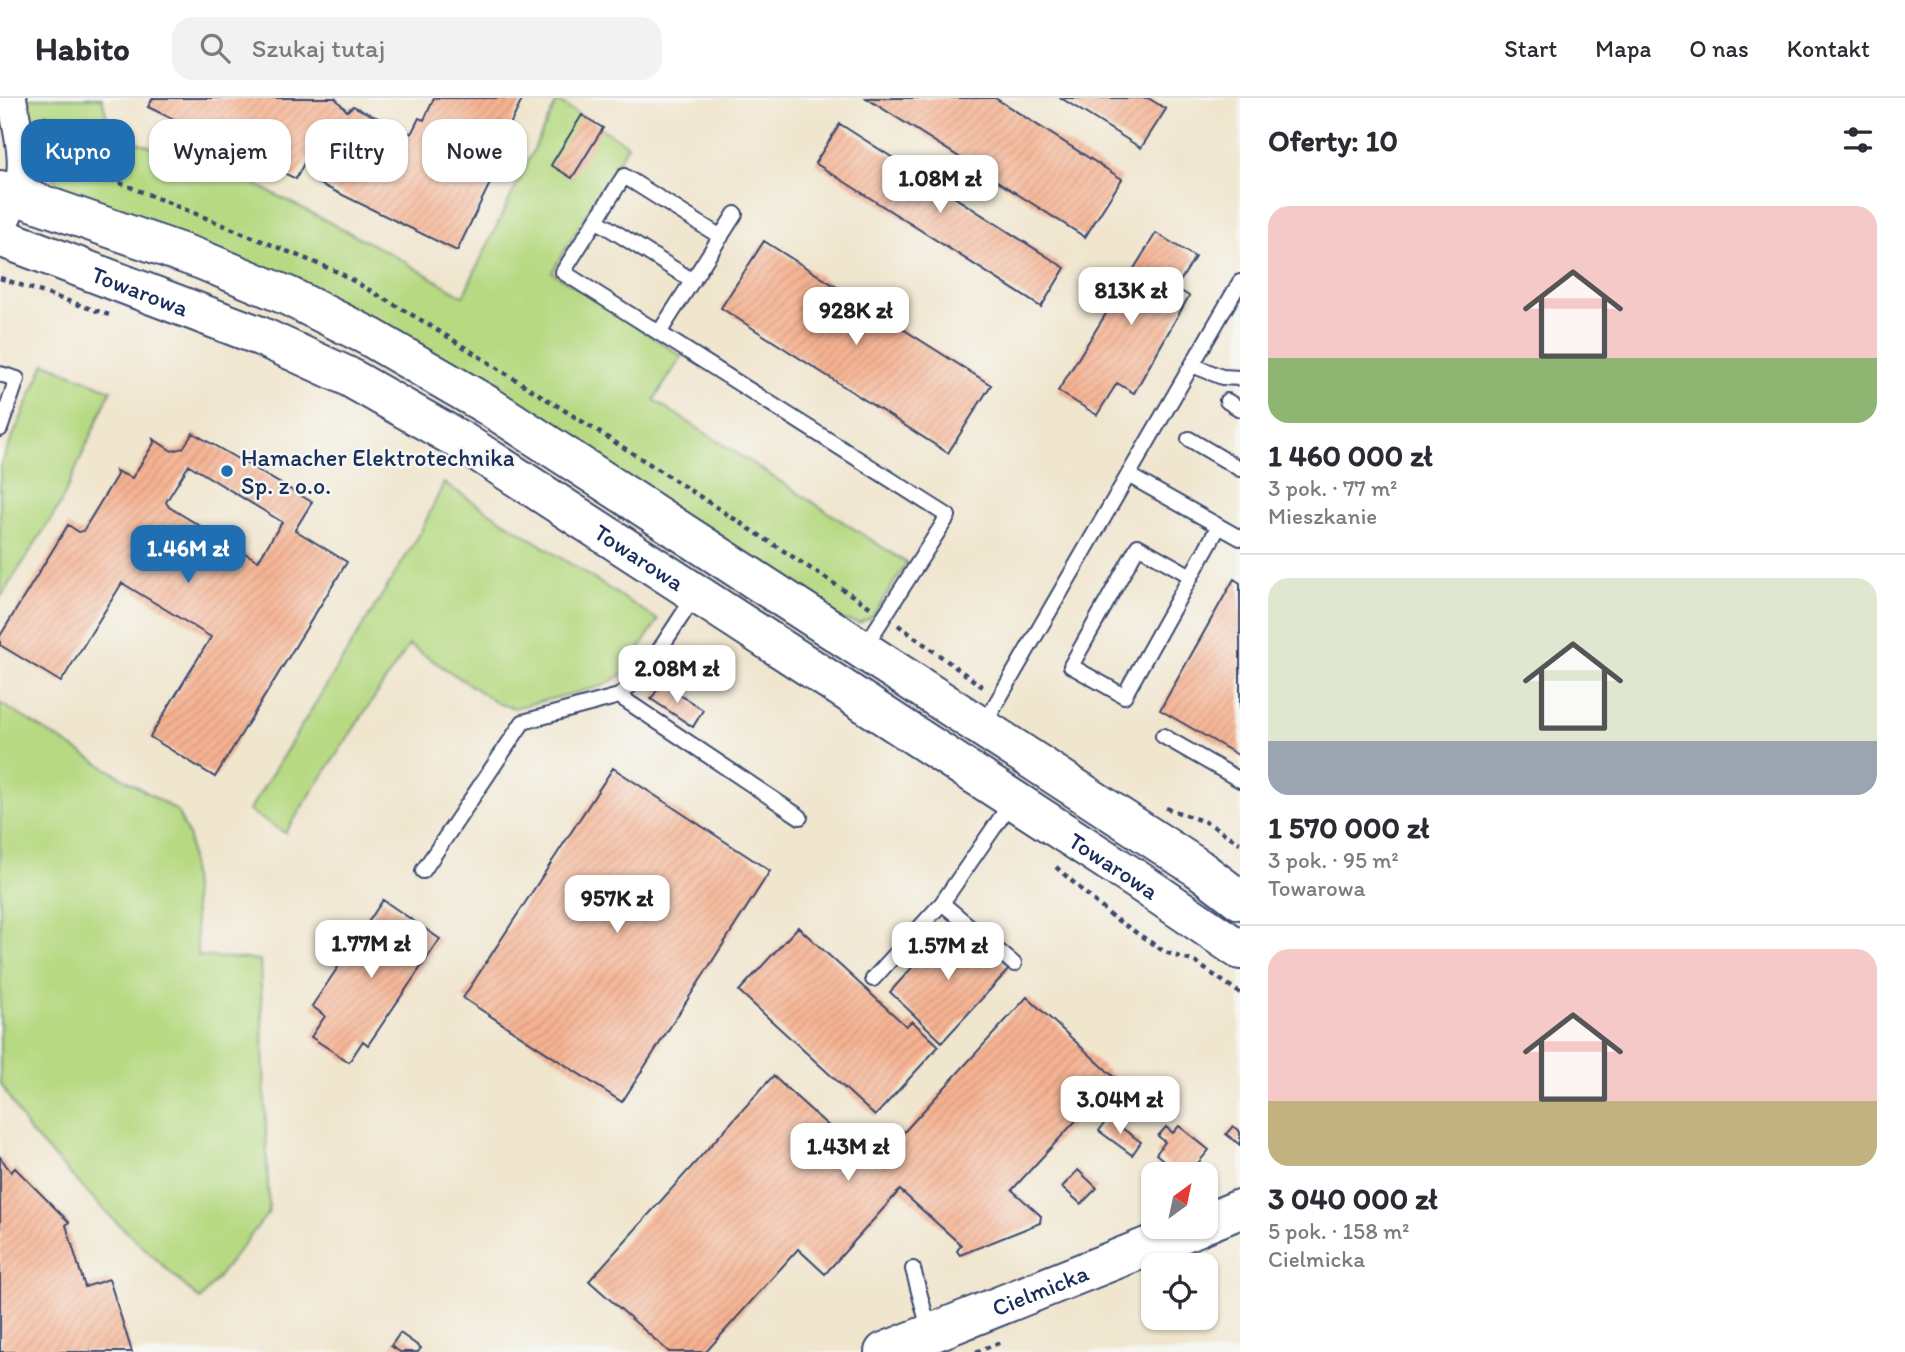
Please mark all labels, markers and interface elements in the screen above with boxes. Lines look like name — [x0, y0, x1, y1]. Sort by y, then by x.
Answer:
search box — [172, 17, 662, 80]
text: Habito — [35, 29, 130, 68]
icon: search — [196, 29, 234, 67]
text: Szukaj tutaj — [252, 32, 385, 64]
text: Start — [1504, 34, 1557, 63]
text: Mapa — [1595, 34, 1651, 63]
text: O nas — [1689, 34, 1749, 63]
text: Kontakt — [1787, 34, 1870, 63]
chip: Kupno — [21, 119, 135, 182]
chip: Wynajem — [149, 119, 291, 182]
chip: Filtry — [305, 119, 408, 182]
chip: Nowe — [422, 119, 527, 182]
icon: filters — [1839, 121, 1877, 159]
text: Oferty: 10 — [1268, 122, 1398, 159]
pin: 1.08M zł — [868, 156, 1012, 215]
text: 1.08M zł — [898, 164, 982, 192]
icon: home — [1510, 251, 1636, 377]
street label: Towarowa — [87, 259, 193, 322]
pin: 813K zł — [1066, 268, 1196, 327]
text: 813K zł — [1095, 276, 1167, 304]
pin: 928K zł — [791, 288, 921, 347]
text: 928K zł — [819, 296, 893, 324]
text: 1 460 000 zł — [1268, 437, 1433, 474]
place label: Hamacher Elektrotechnika Sp. z o.o. — [241, 443, 515, 500]
marker: Hamacher Elektrotechnika Sp. z o.o. — [219, 463, 235, 479]
text: 3 pok. · 77 m² — [1268, 474, 1397, 502]
text: Mieszkanie — [1268, 502, 1377, 530]
street label: Towarowa — [589, 517, 691, 597]
pin: 1.46M zł — [116, 526, 260, 585]
text: 1.46M zł — [147, 534, 229, 562]
icon: home — [1510, 623, 1636, 749]
pin: 2.08M zł — [605, 646, 749, 705]
text: 2.08M zł — [634, 654, 720, 682]
text: 1 570 000 zł — [1268, 809, 1429, 846]
street label: Towarowa — [1064, 825, 1165, 906]
text: 3 pok. · 95 m² — [1268, 846, 1399, 874]
text: Towarowa — [1268, 874, 1365, 902]
pin: 957K zł — [552, 876, 682, 935]
text: 957K zł — [581, 884, 653, 912]
pin: 1.77M zł — [299, 920, 443, 980]
pin: 1.57M zł — [876, 922, 1020, 982]
text: 1.77M zł — [331, 929, 411, 957]
text: 1.57M zł — [908, 931, 988, 959]
icon: home — [1510, 994, 1636, 1120]
pin: 3.04M zł — [1048, 1076, 1192, 1136]
text: 3.04M zł — [1077, 1085, 1163, 1113]
pin: 1.43M zł — [776, 1124, 920, 1183]
text: 1.43M zł — [806, 1132, 890, 1160]
north arrow — [1141, 1162, 1218, 1239]
map controls — [1141, 1162, 1218, 1330]
text: 3 040 000 zł — [1268, 1180, 1438, 1217]
text: 5 pok. · 158 m² — [1268, 1217, 1410, 1245]
text: Cielmicka — [1268, 1245, 1365, 1273]
button: locate — [1141, 1253, 1218, 1330]
street label: Cielmicka — [988, 1257, 1093, 1322]

